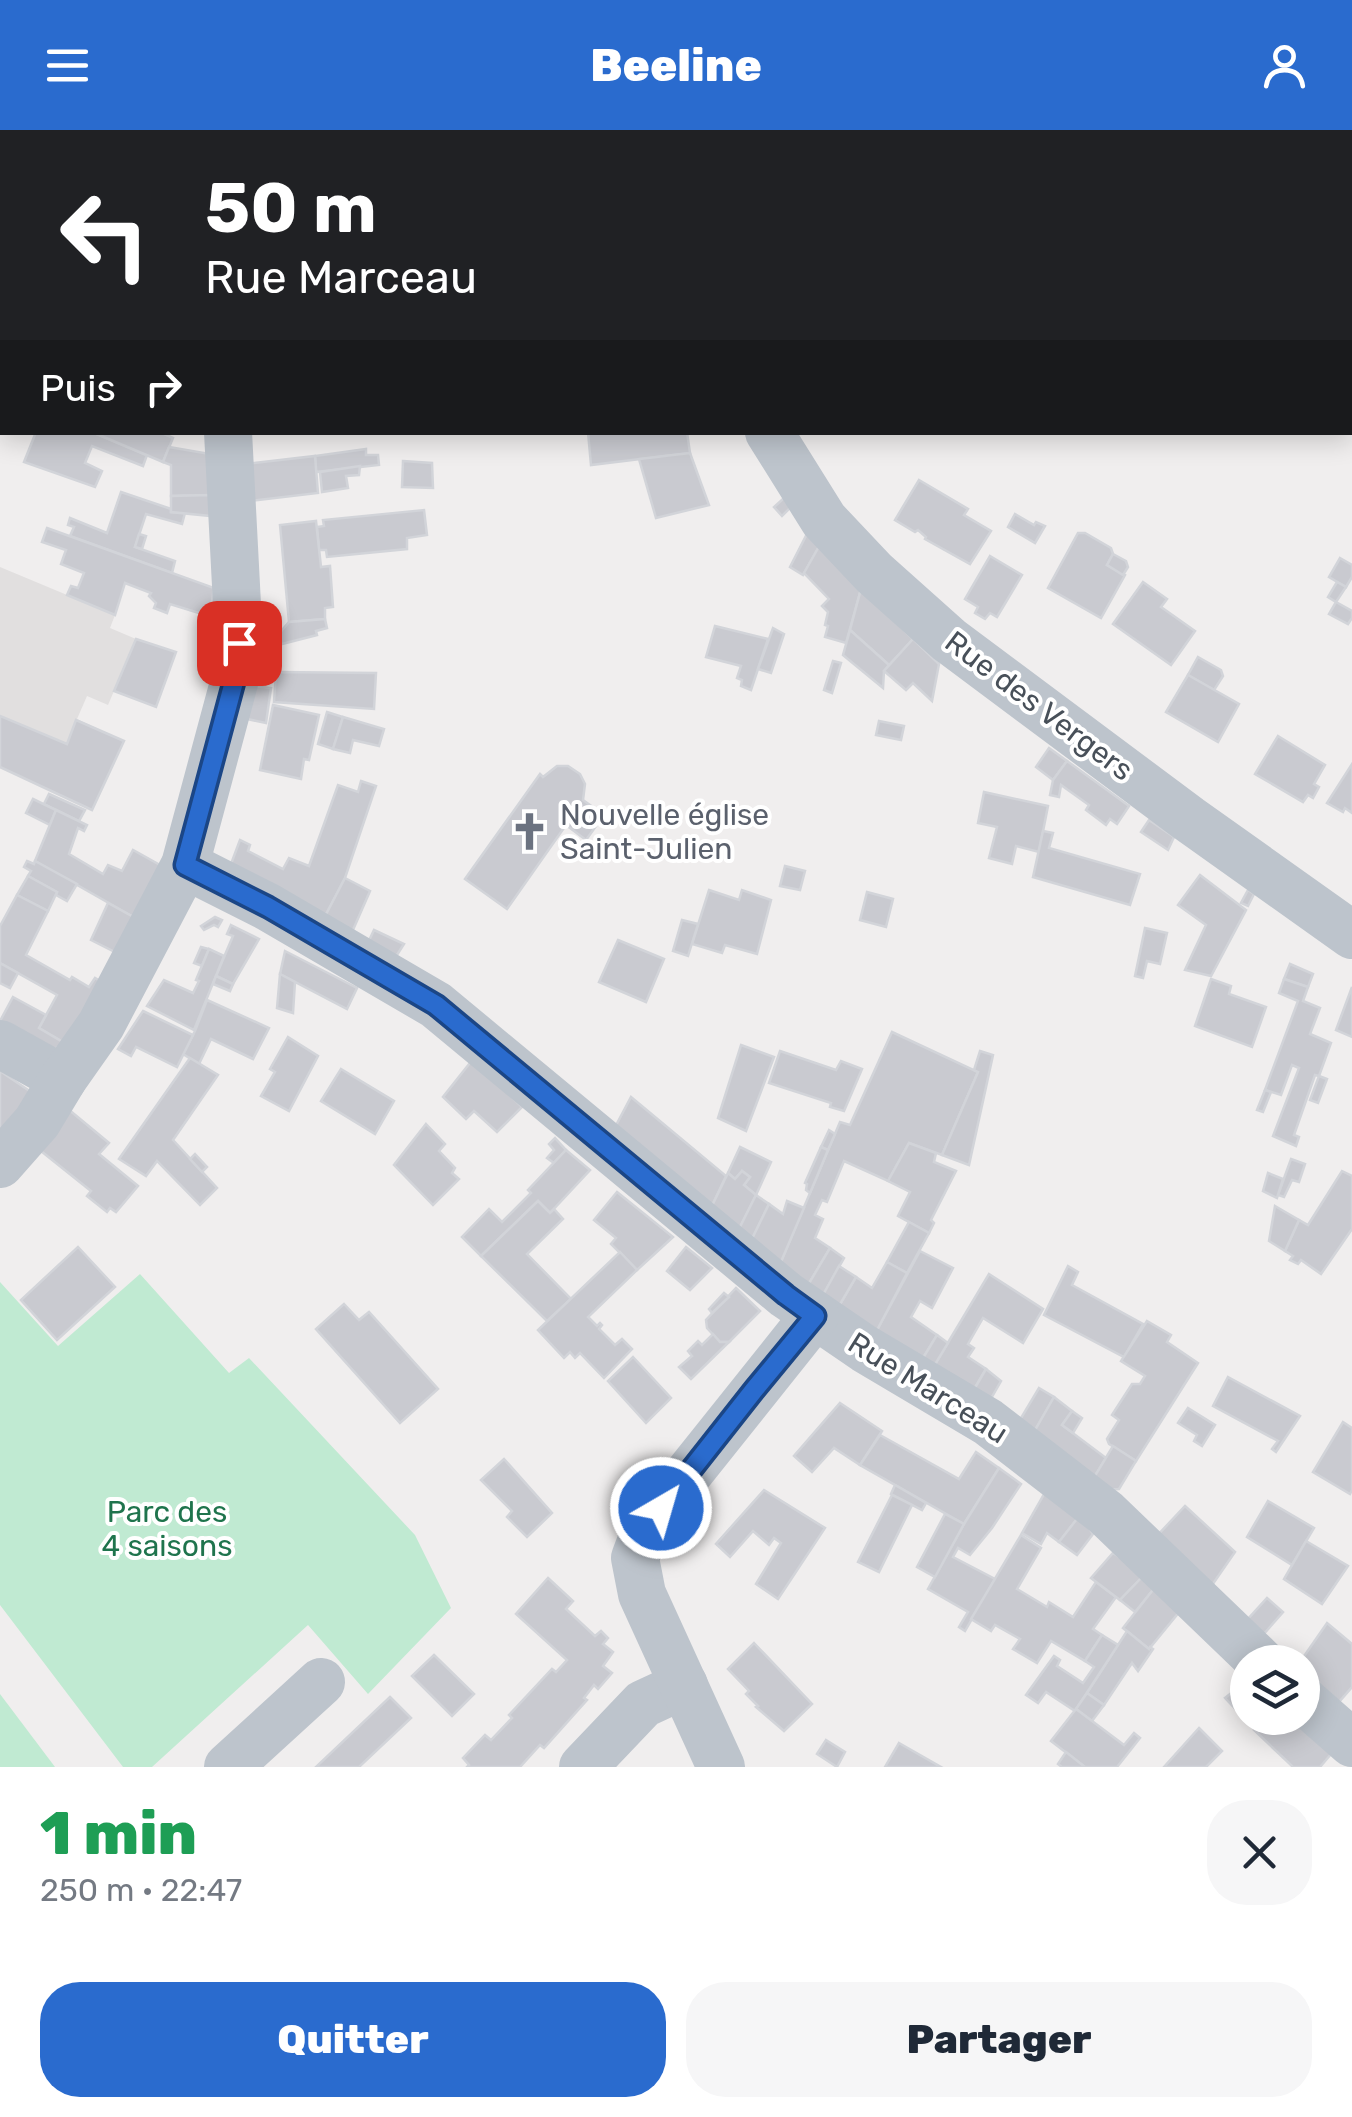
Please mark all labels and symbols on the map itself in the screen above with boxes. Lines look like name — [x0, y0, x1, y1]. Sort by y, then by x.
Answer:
pin — [197, 601, 282, 686]
street label: Rue des Vergers — [938, 624, 1140, 788]
place label: Nouvelle église Saint-Julien — [560, 797, 769, 867]
church icon: Nouvelle église Saint-Julien — [509, 811, 551, 853]
street label: Rue Marceau — [842, 1325, 1014, 1451]
position arrow — [609, 1456, 713, 1560]
park label: Parc des 4 saisons — [101, 1494, 233, 1564]

